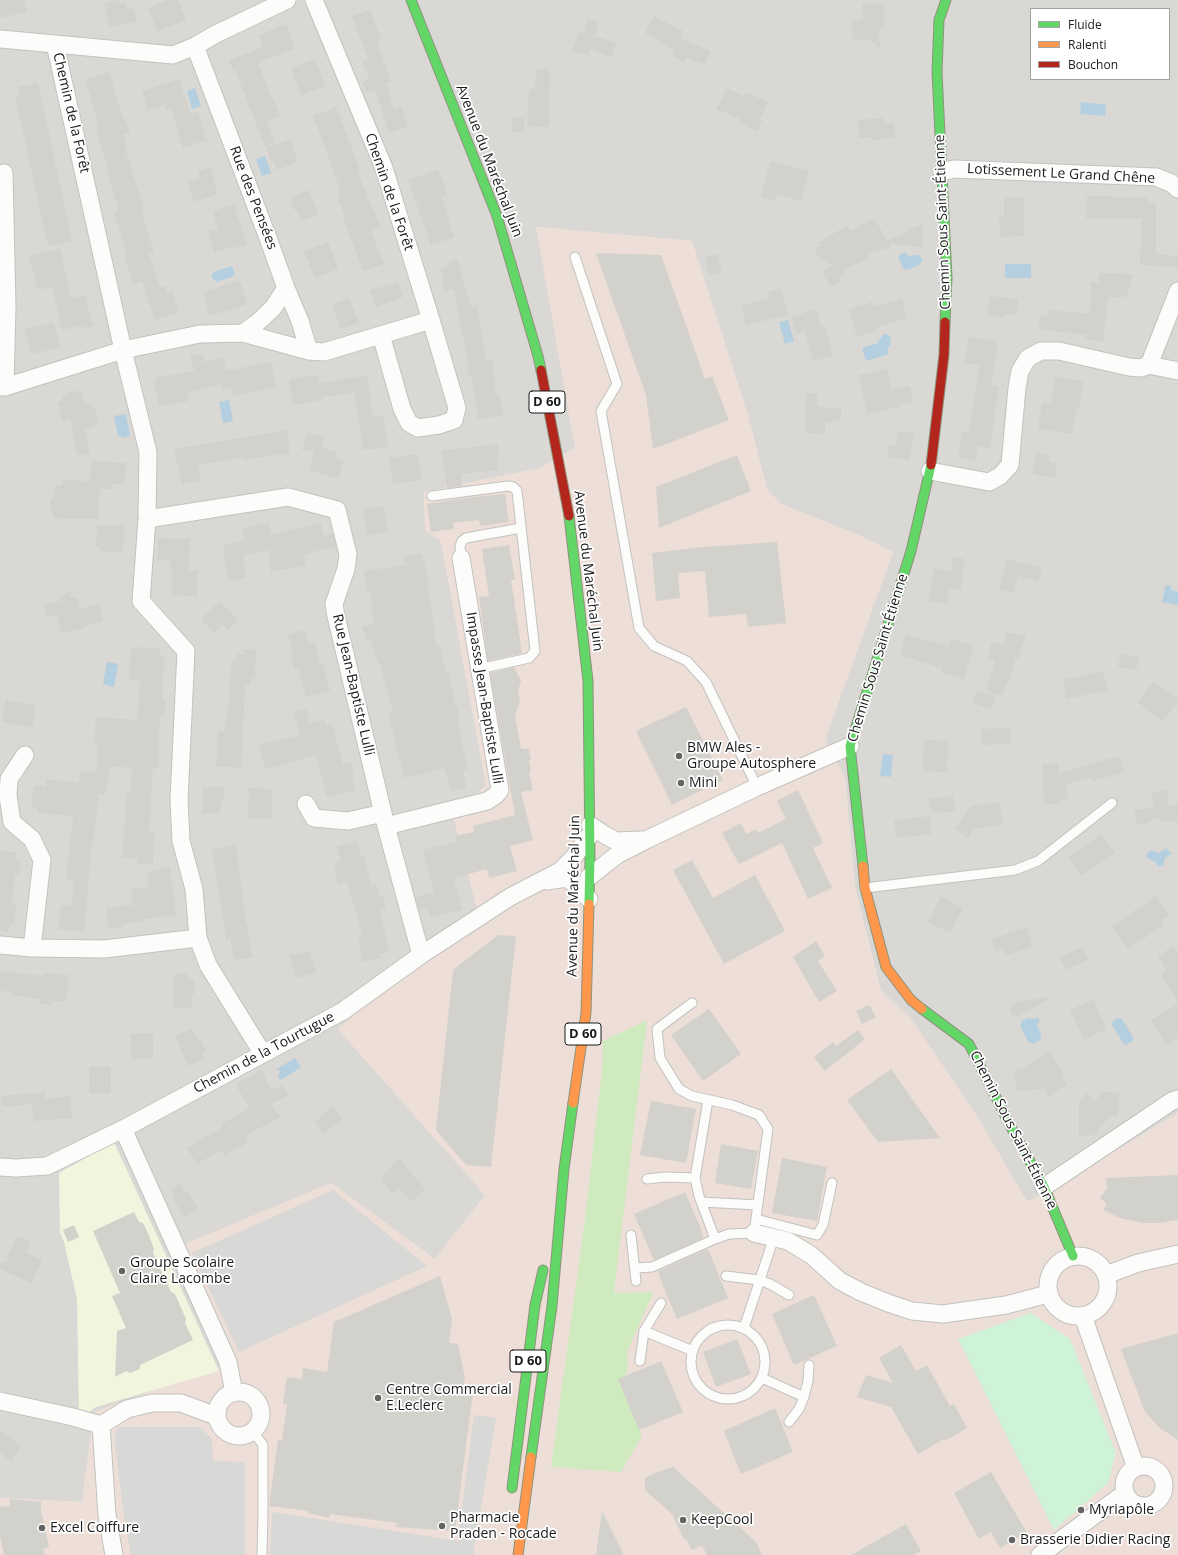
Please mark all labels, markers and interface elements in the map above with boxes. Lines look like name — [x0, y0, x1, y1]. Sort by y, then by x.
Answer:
legend — [1030, 8, 1170, 80]
text: Fluide — [1068, 16, 1102, 33]
text: Ralenti — [1068, 36, 1107, 53]
street label: Chemin de la Forêt — [49, 51, 93, 175]
text: Bouchon — [1068, 56, 1118, 73]
street label: Avenue du Maréchal Juin — [452, 82, 526, 240]
street label: Chemin de la Forêt — [361, 131, 417, 253]
street label: Chemin Sous Saint-Étienne — [932, 134, 954, 310]
street label: Rue des Pensées — [226, 144, 280, 252]
street label: Lotissement Le Grand Chêne — [966, 161, 1156, 187]
road number: D 60 — [529, 391, 565, 413]
street label: Avenue du Maréchal Juin — [570, 490, 606, 652]
street label: Chemin Sous Saint-Étienne — [844, 572, 912, 744]
street label: Impasse Jean-Baptiste Lulli — [462, 611, 506, 785]
street label: Rue Jean-Baptiste Lulli — [329, 613, 377, 757]
place label: BMW Ales - Groupe Autosphere — [687, 740, 816, 772]
marker: BMW Ales - Groupe Autosphere — [674, 751, 684, 761]
place label: Mini — [689, 775, 717, 791]
marker: Mini — [676, 778, 686, 788]
street label: Avenue du Maréchal Juin — [564, 815, 584, 977]
street label: Chemin de la Tourtugue — [191, 1009, 337, 1097]
road number: D 60 — [565, 1023, 601, 1045]
street label: Chemin Sous Saint-Étienne — [966, 1048, 1060, 1212]
place label: Groupe Scolaire Claire Lacombe — [130, 1255, 234, 1288]
marker: Groupe Scolaire Claire Lacombe — [117, 1266, 127, 1276]
road number: D 60 — [510, 1350, 546, 1372]
place label: Centre Commercial E.Leclerc — [386, 1382, 512, 1414]
marker: Centre Commercial E.Leclerc — [373, 1393, 383, 1403]
place label: Myriapôle — [1089, 1502, 1154, 1518]
marker: Myriapôle — [1076, 1505, 1086, 1515]
place label: Pharmacie Praden - Rocade — [450, 1510, 557, 1542]
place label: KeepCool — [691, 1512, 753, 1528]
marker: KeepCool — [678, 1515, 688, 1525]
place label: Excel Coiffure — [50, 1520, 139, 1536]
marker: Pharmacie Praden - Rocade — [437, 1521, 447, 1531]
marker: Excel Coiffure — [37, 1523, 47, 1533]
place label: Brasserie Didier Racing — [1020, 1532, 1170, 1548]
marker: Brasserie Didier Racing — [1007, 1535, 1017, 1545]

